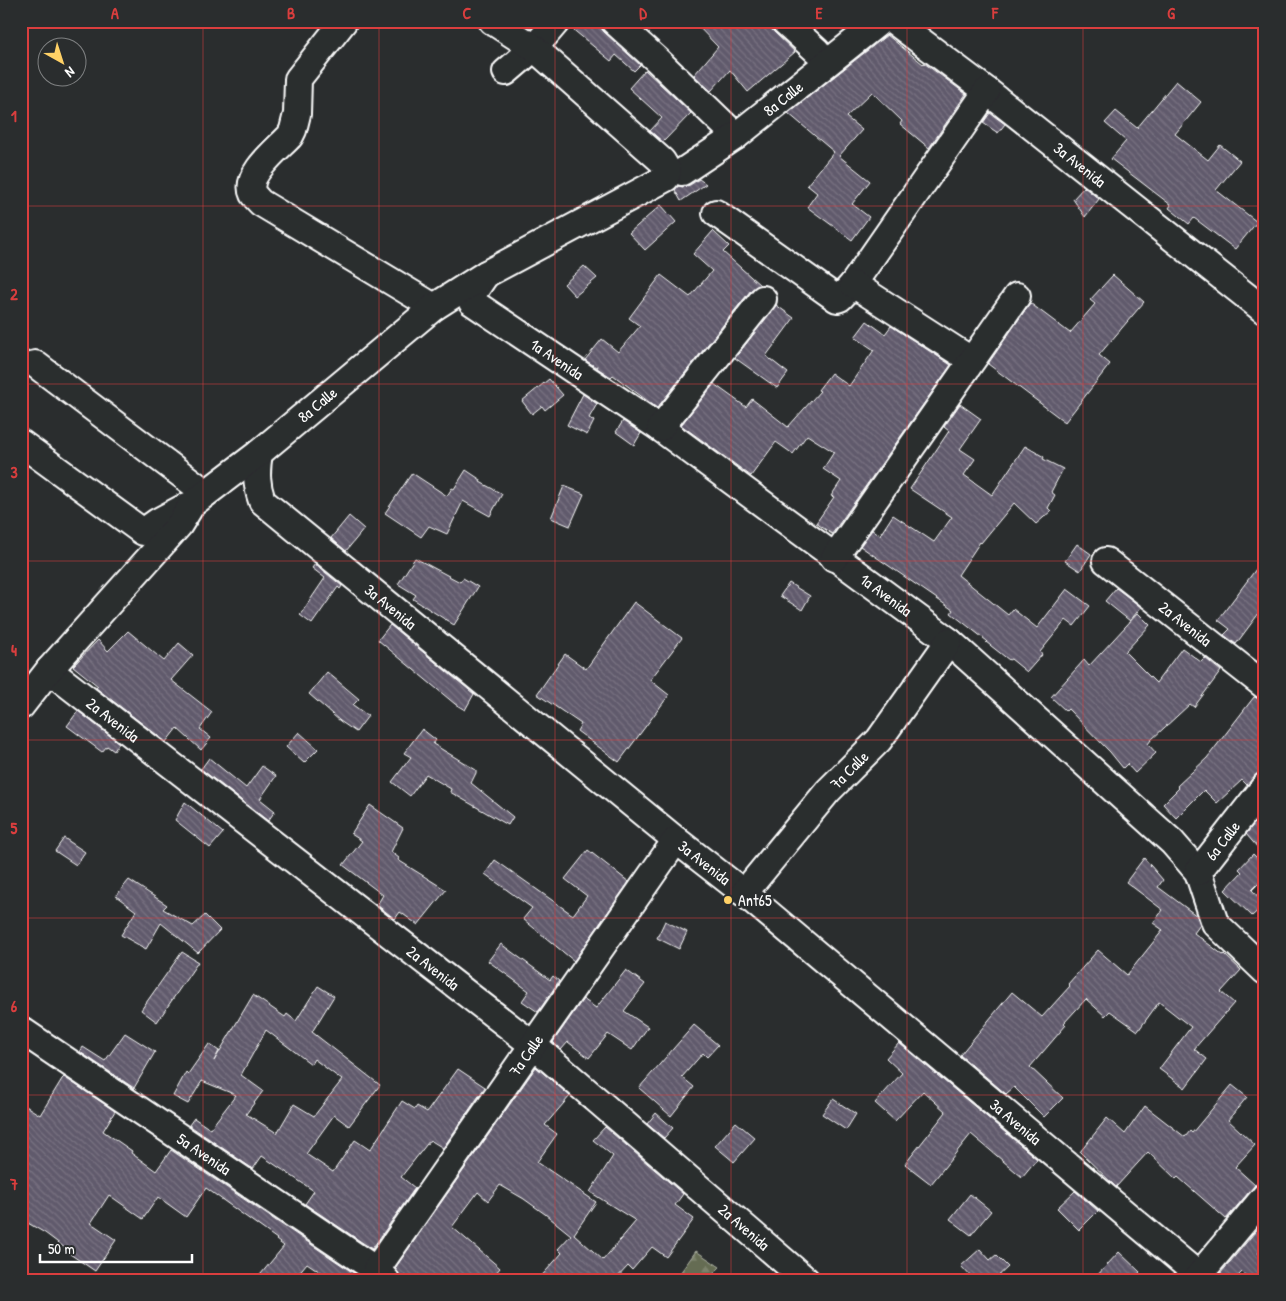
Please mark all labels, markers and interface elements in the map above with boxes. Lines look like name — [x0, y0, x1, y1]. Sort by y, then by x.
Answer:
text: A — [111, 2, 119, 24]
text: B — [287, 2, 295, 24]
text: C — [463, 2, 472, 24]
text: D — [639, 2, 647, 24]
text: E — [815, 2, 823, 24]
text: F — [991, 2, 999, 24]
text: G — [1167, 2, 1175, 24]
north arrow — [38, 38, 88, 88]
text: N — [61, 63, 79, 83]
street label: 8a Calle — [758, 75, 808, 121]
text: 1 — [11, 105, 17, 127]
street label: 3a Avenida — [1049, 137, 1111, 192]
text: 2 — [10, 283, 18, 305]
street label: 1a Avenida — [526, 333, 588, 385]
street label: 8a Calle — [293, 381, 342, 427]
text: 3 — [10, 461, 18, 483]
street label: 1a Avenida — [856, 568, 917, 621]
street label: 3a Avenida — [360, 579, 421, 634]
street label: 2a Avenida — [1154, 596, 1216, 651]
text: 4 — [11, 639, 17, 661]
street label: 2a Avenida — [82, 692, 144, 747]
street label: 7a Calle — [825, 745, 874, 794]
street label: 6a Calle — [1200, 816, 1245, 865]
text: 5 — [11, 817, 18, 839]
street label: 3a Avenida — [674, 835, 735, 890]
place label: Ant65 — [738, 889, 772, 911]
marker: Ant65 — [722, 894, 734, 906]
street label: 2a Avenida — [402, 940, 464, 995]
text: 6 — [11, 995, 18, 1017]
street label: 7a Calle — [504, 1029, 549, 1080]
street label: 3a Avenida — [985, 1093, 1046, 1150]
street label: 5a Avenida — [173, 1128, 235, 1180]
text: 7 — [9, 1173, 18, 1195]
street label: 2a Avenida — [714, 1198, 775, 1255]
scale bar — [40, 1231, 192, 1263]
text: 50 m — [48, 1238, 75, 1259]

